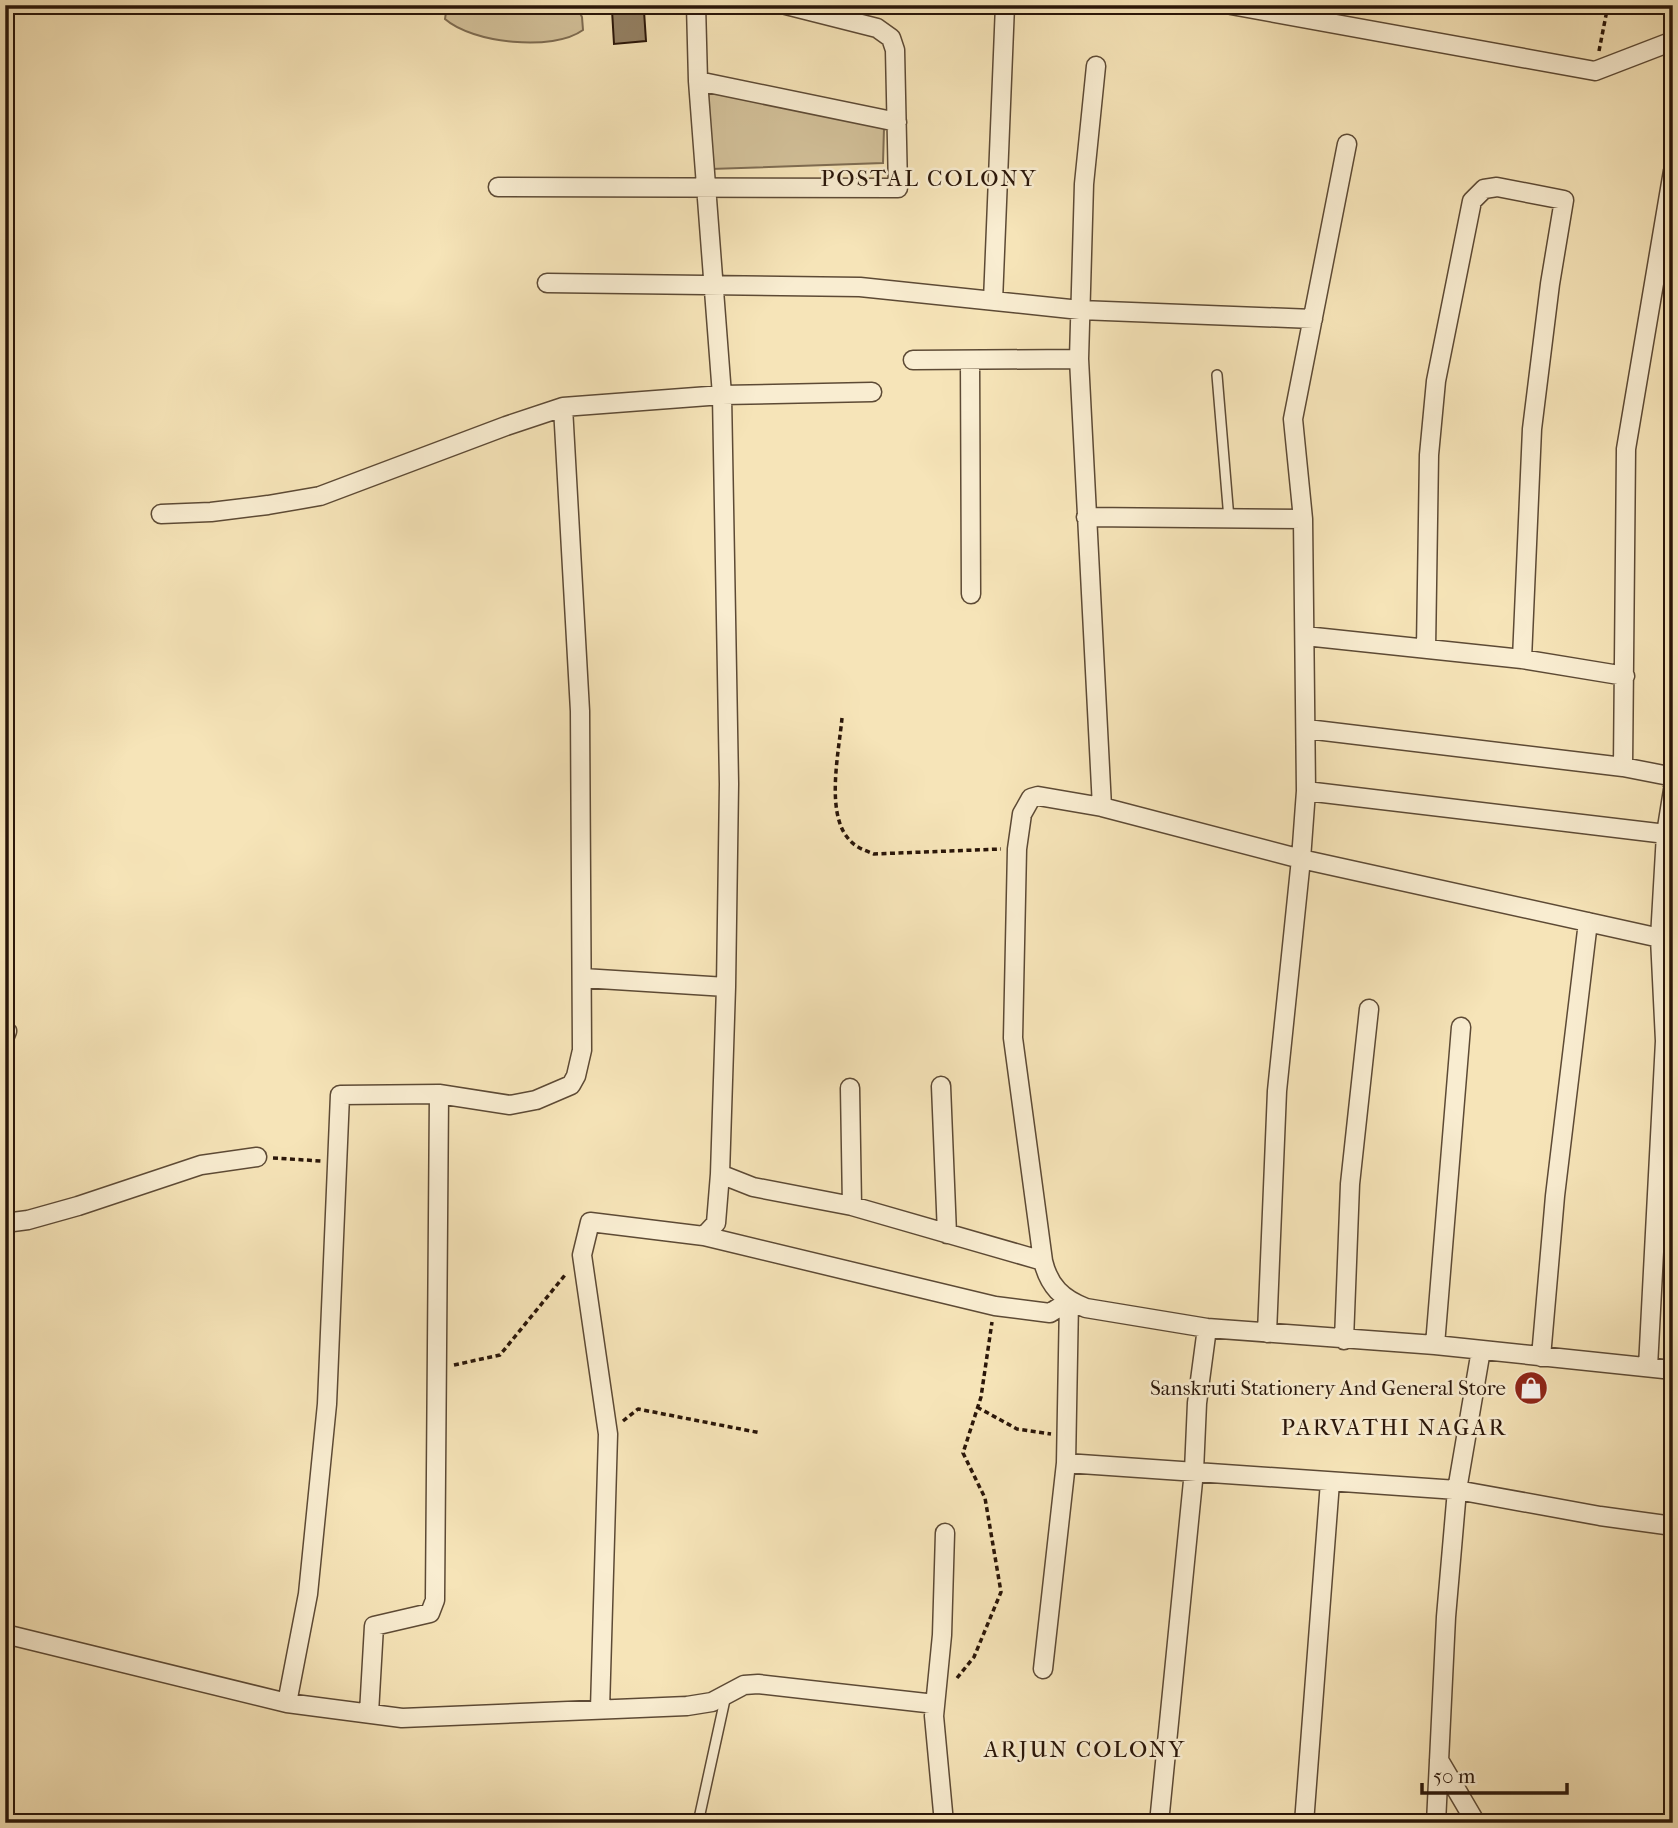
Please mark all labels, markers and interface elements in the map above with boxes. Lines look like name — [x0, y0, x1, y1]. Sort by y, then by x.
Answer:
district label: POSTAL COLONY — [820, 165, 1038, 192]
shop icon: Sanskruti Stationery And General Store — [1512, 1369, 1550, 1407]
place label: Sanskruti Stationery And General Store — [1150, 1376, 1506, 1400]
district label: PARVATHI NAGAR — [1281, 1414, 1507, 1441]
district label: ARJUN COLONY — [983, 1736, 1186, 1763]
scale bar — [1422, 1751, 1568, 1795]
text: 50 m — [1433, 1764, 1476, 1788]

